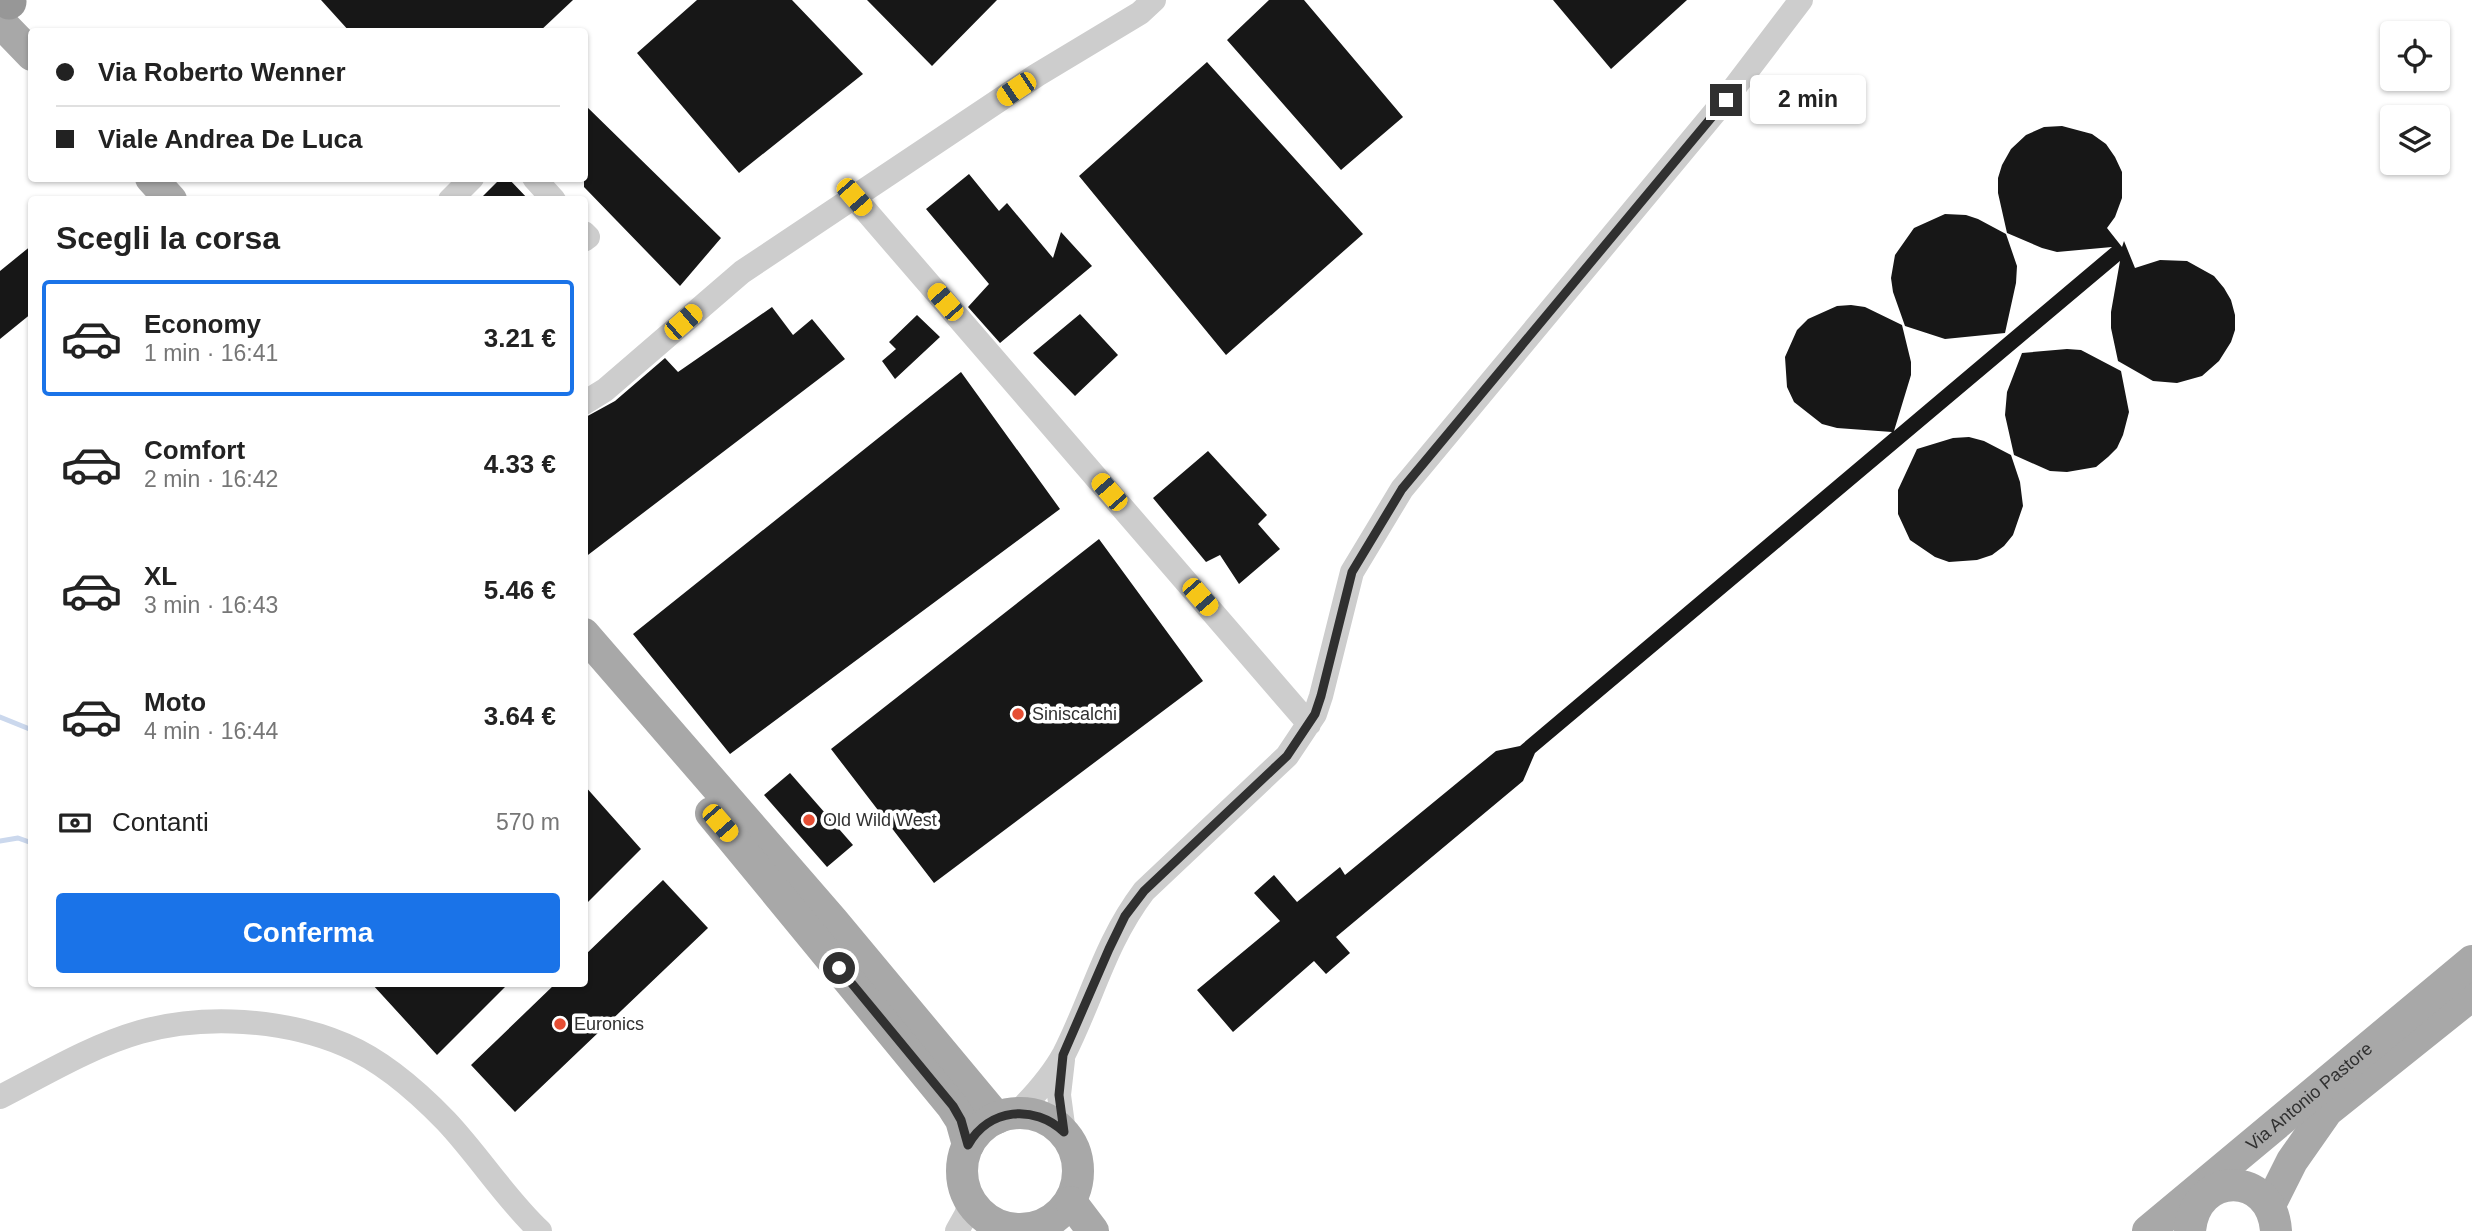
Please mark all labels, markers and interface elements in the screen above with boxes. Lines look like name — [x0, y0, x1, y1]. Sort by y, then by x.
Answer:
map controls — [2380, 21, 2450, 175]
button: locate — [2380, 21, 2450, 91]
text: Via Roberto Wenner — [98, 57, 346, 87]
car — [993, 69, 1040, 109]
callout: 2 min — [1750, 76, 1866, 124]
route end — [1710, 84, 1742, 116]
text: 2 min — [1778, 86, 1838, 112]
button: layers — [2380, 105, 2450, 175]
text: Viale Andrea De Luca — [98, 124, 362, 154]
car — [833, 174, 876, 220]
text: Scegli la corsa — [56, 220, 280, 256]
car — [924, 279, 967, 325]
car — [661, 300, 706, 344]
icon: car — [60, 307, 123, 370]
text: Economy — [144, 309, 261, 339]
text: 3.21 € — [484, 323, 556, 353]
text: 1 min · 16:41 — [144, 340, 278, 366]
icon: car — [60, 433, 123, 496]
text: Comfort — [144, 435, 245, 465]
text: 4.33 € — [484, 449, 556, 479]
text: 2 min · 16:42 — [144, 466, 278, 492]
car — [1088, 469, 1131, 515]
icon: car — [60, 559, 123, 622]
text: XL — [144, 561, 177, 591]
car — [1179, 574, 1222, 620]
text: 5.46 € — [484, 575, 556, 605]
text: 3 min · 16:43 — [144, 592, 278, 618]
icon: car — [60, 685, 123, 748]
text: Moto — [144, 687, 206, 717]
text: 3.64 € — [484, 701, 556, 731]
place label: Siniscalchi — [1032, 704, 1117, 724]
marker: Siniscalchi — [1010, 706, 1026, 722]
text: 4 min · 16:44 — [144, 718, 278, 744]
car — [699, 800, 742, 846]
icon: cash — [56, 804, 94, 842]
text: Contanti — [112, 807, 209, 837]
text: 570 m — [496, 809, 560, 835]
place label: Old Wild West — [823, 810, 937, 830]
marker: Old Wild West — [801, 812, 817, 828]
button: Conferma — [56, 893, 560, 973]
route start — [823, 952, 855, 984]
place label: Euronics — [574, 1014, 644, 1034]
marker: Euronics — [552, 1016, 568, 1032]
street label: Via Antonio Pastore — [2242, 1038, 2376, 1155]

